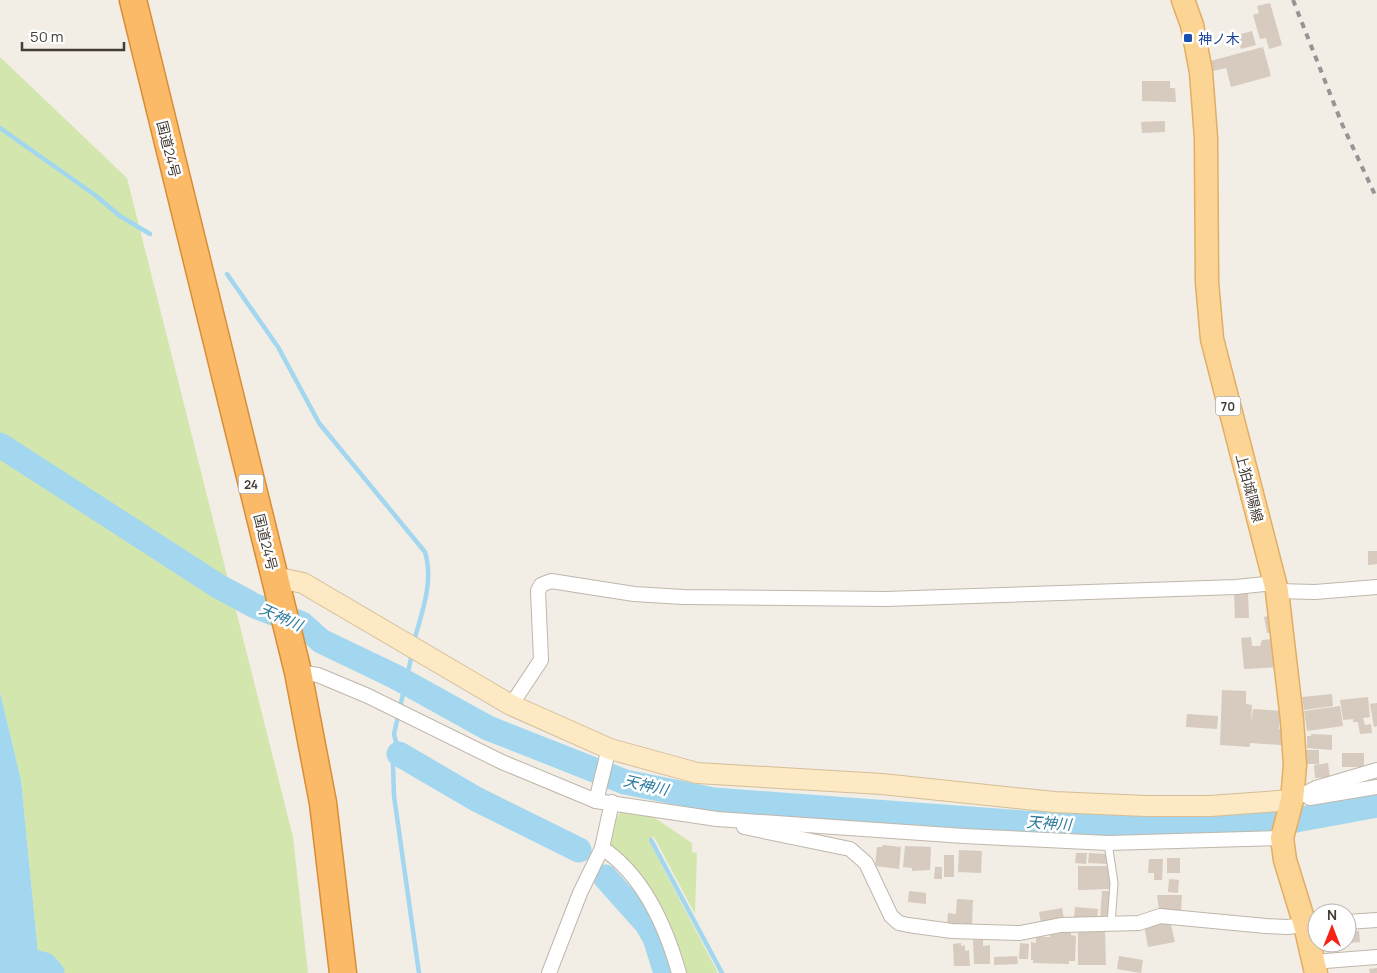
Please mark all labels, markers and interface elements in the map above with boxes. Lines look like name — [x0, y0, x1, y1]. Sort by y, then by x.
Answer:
scale bar — [22, 20, 125, 52]
text: 50 m — [30, 26, 64, 47]
place label: 神ノ木 — [1198, 29, 1240, 48]
marker: 神ノ木 — [1182, 32, 1194, 44]
street label: 国道24号 — [153, 119, 185, 179]
road number: 70 — [1216, 396, 1240, 416]
street label: 上狛城陽線 — [1232, 452, 1268, 524]
road number: 24 — [238, 474, 264, 494]
street label: 国道24号 — [250, 512, 282, 572]
water label: 天神川 — [256, 598, 308, 637]
water label: 天神川 — [622, 770, 672, 801]
water label: 天神川 — [1026, 811, 1074, 835]
north arrow — [1307, 903, 1357, 953]
text: N — [1327, 905, 1337, 924]

